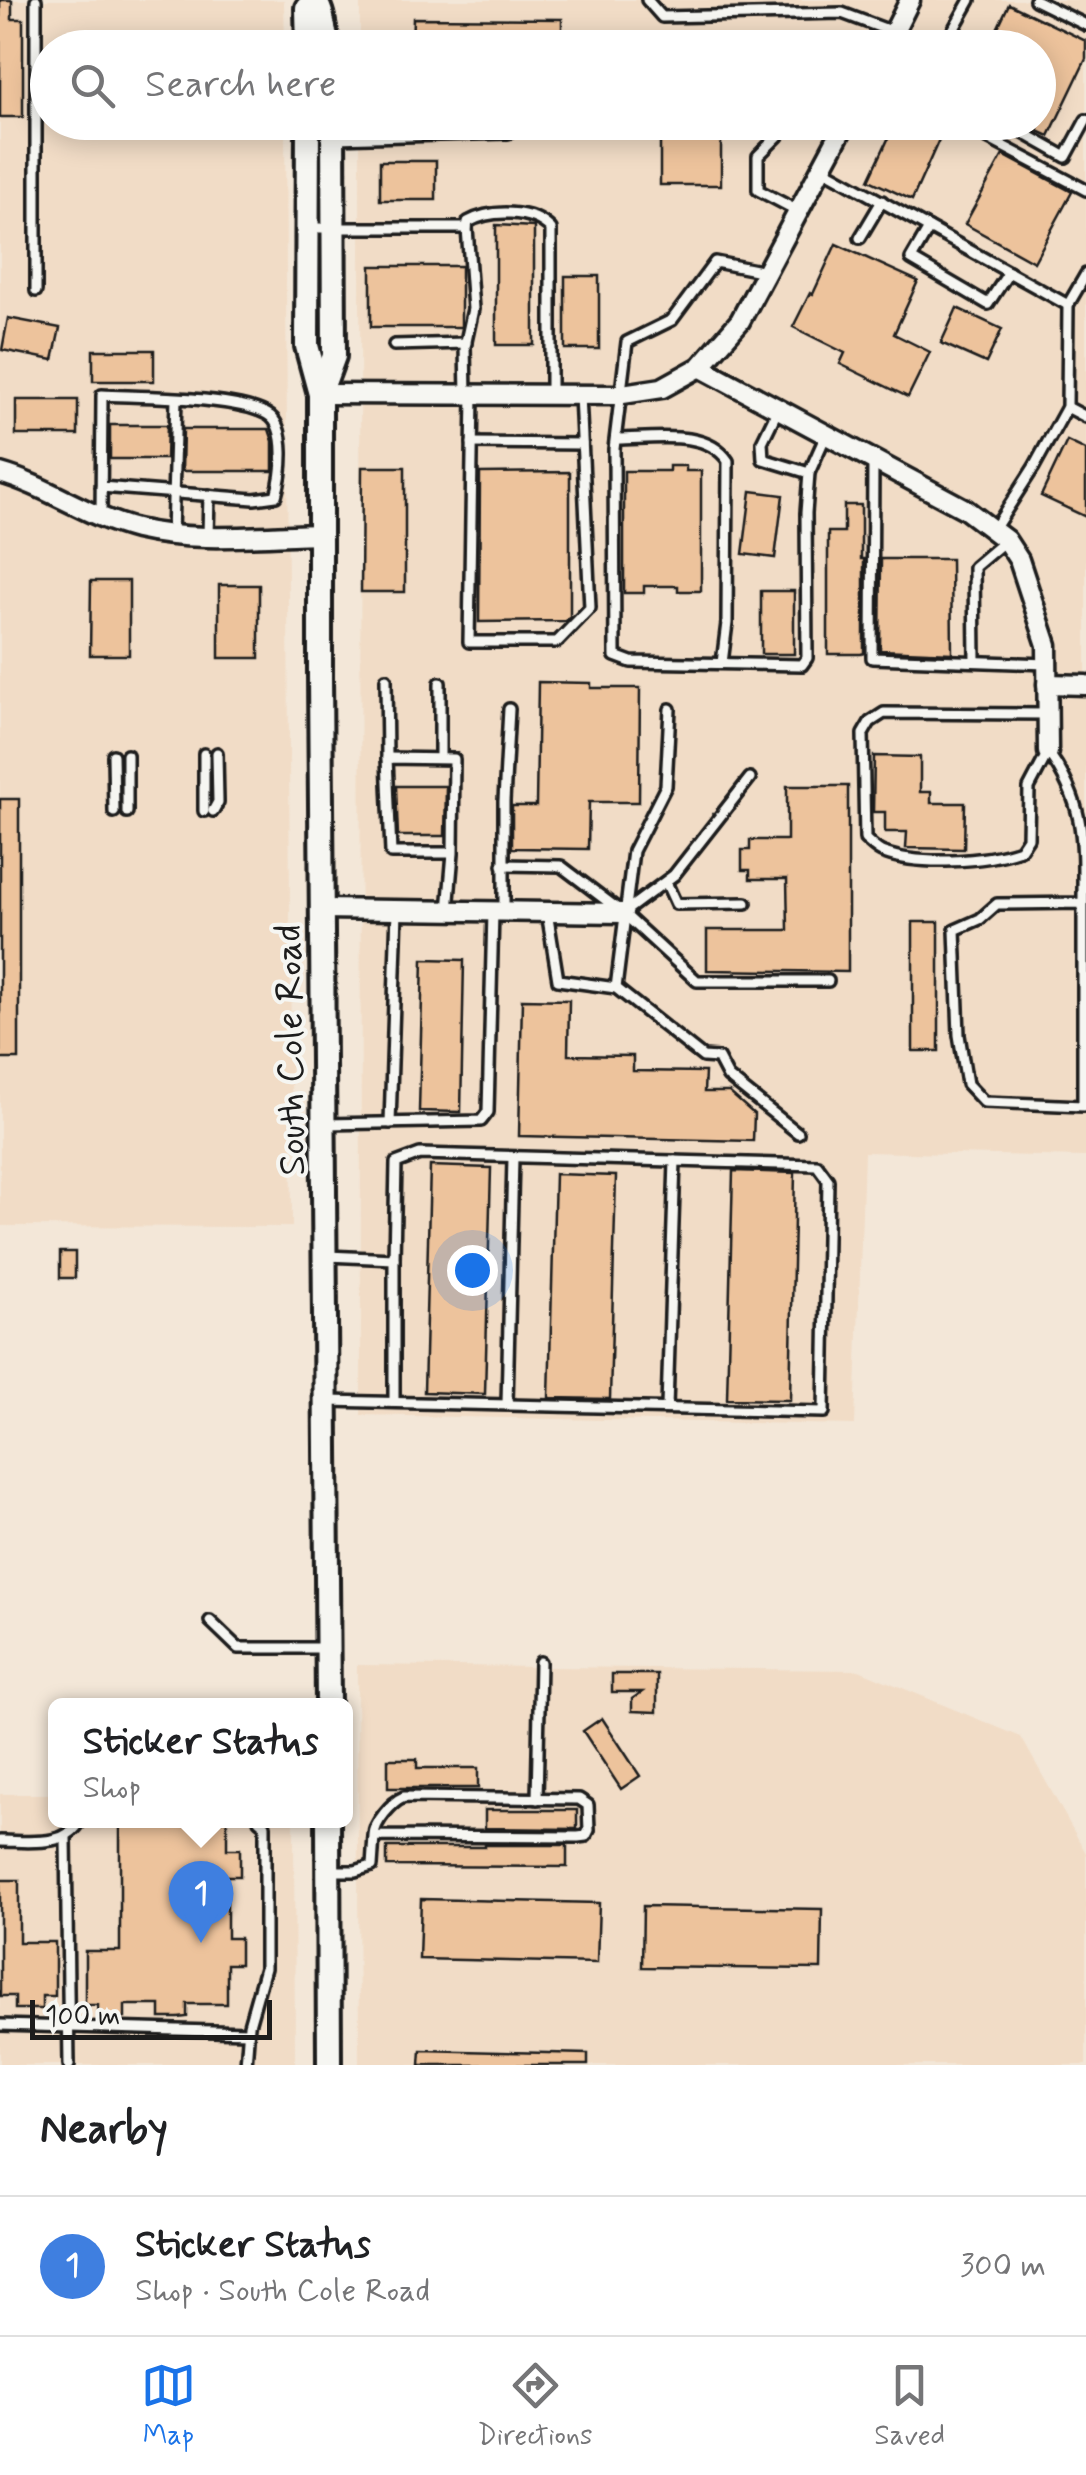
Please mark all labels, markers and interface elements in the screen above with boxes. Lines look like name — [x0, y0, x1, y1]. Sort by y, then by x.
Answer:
search box — [30, 30, 1056, 140]
icon: search — [65, 58, 120, 113]
text: Search here — [145, 61, 336, 110]
street label: South Cole Road — [265, 924, 318, 1176]
your location — [447, 1245, 498, 1296]
popup — [48, 1698, 353, 1828]
text: Sticker Status — [83, 1718, 318, 1767]
text: Shop — [83, 1767, 141, 1809]
pin: 1 — [168, 1860, 234, 1943]
scale bar — [30, 1995, 272, 2040]
text: 100 m — [45, 1999, 120, 2036]
text: Nearby — [40, 2103, 168, 2158]
text: Sticker Status — [135, 2221, 371, 2270]
text: 1 — [65, 2245, 80, 2287]
text: 300 m — [960, 2245, 1046, 2287]
text: Shop · South Cole Road — [135, 2270, 430, 2312]
tab: Map — [141, 2358, 196, 2455]
tab: Directions — [478, 2358, 593, 2455]
tab: Saved — [874, 2358, 945, 2455]

